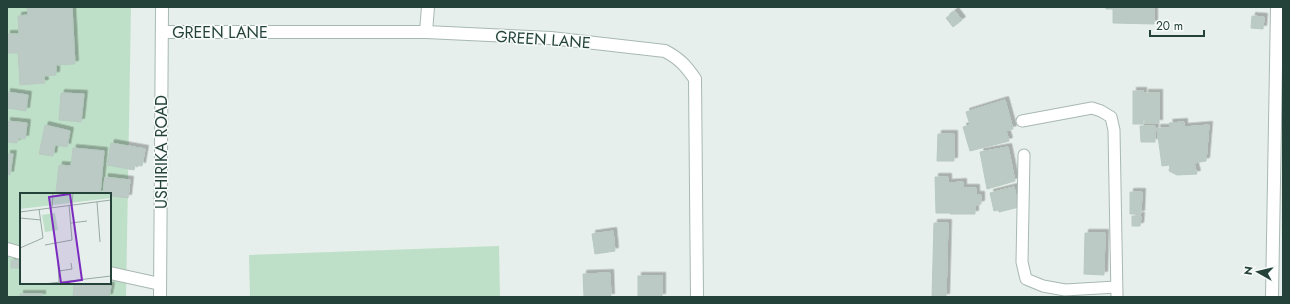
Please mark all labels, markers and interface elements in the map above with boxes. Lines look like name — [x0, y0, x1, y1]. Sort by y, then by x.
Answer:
scale bar — [1150, 12, 1204, 38]
text: 20 m — [1156, 17, 1183, 35]
street label: GREEN LANE — [172, 21, 268, 44]
street label: GREEN LANE — [494, 25, 591, 54]
street label: USHIRIKA ROAD — [150, 95, 173, 209]
inset map — [20, 193, 111, 284]
north arrow — [1238, 252, 1278, 292]
text: N — [1240, 265, 1257, 276]

